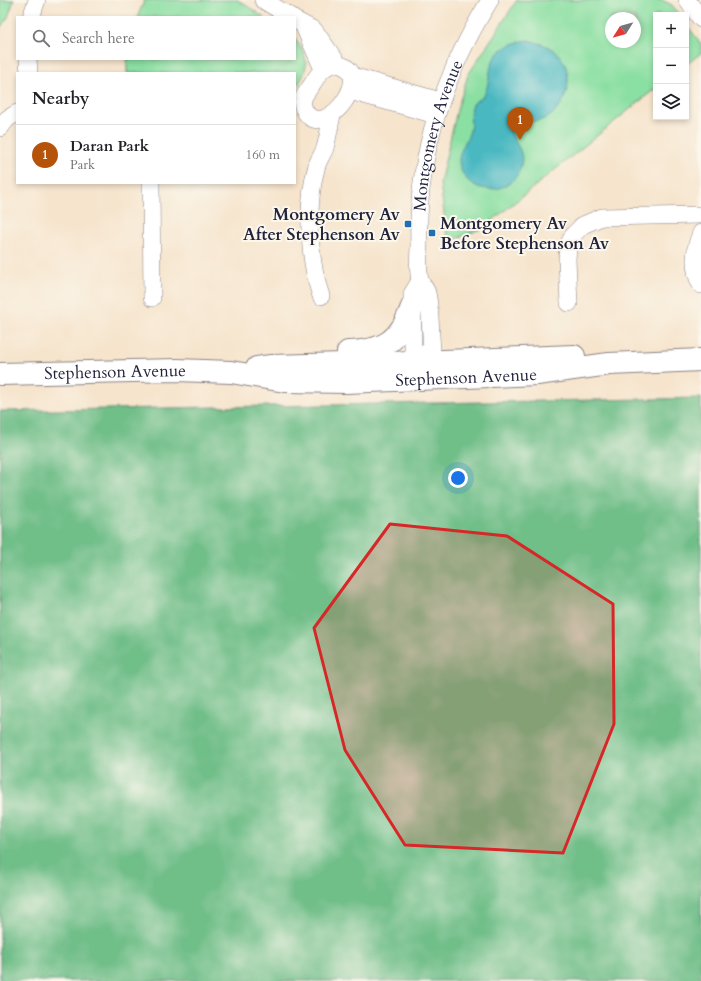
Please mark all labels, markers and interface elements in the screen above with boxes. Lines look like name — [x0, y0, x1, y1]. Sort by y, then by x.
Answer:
north arrow — [605, 12, 641, 48]
map controls — [653, 12, 689, 120]
button: + — [653, 12, 689, 48]
search box — [16, 16, 296, 60]
icon: search — [30, 27, 52, 49]
text: Search here — [62, 28, 135, 48]
button: − — [653, 48, 689, 84]
street label: Montgomery Avenue — [408, 56, 468, 212]
button: layers — [653, 84, 689, 120]
text: Nearby — [32, 87, 89, 110]
pin: 1 — [507, 107, 533, 140]
text: Daran Park — [70, 136, 149, 156]
text: 1 — [42, 146, 48, 164]
text: 160 m — [246, 146, 280, 164]
text: Park — [70, 156, 95, 174]
place label: Montgomery Av After Stephenson Av — [243, 203, 401, 246]
place label: Montgomery Av Before Stephenson Av — [440, 212, 610, 255]
marker: Montgomery Av After Stephenson Av — [403, 219, 413, 229]
marker: Montgomery Av Before Stephenson Av — [427, 228, 437, 238]
street label: Stephenson Avenue — [44, 359, 186, 385]
street label: Stephenson Avenue — [395, 363, 537, 392]
your location — [448, 468, 468, 488]

